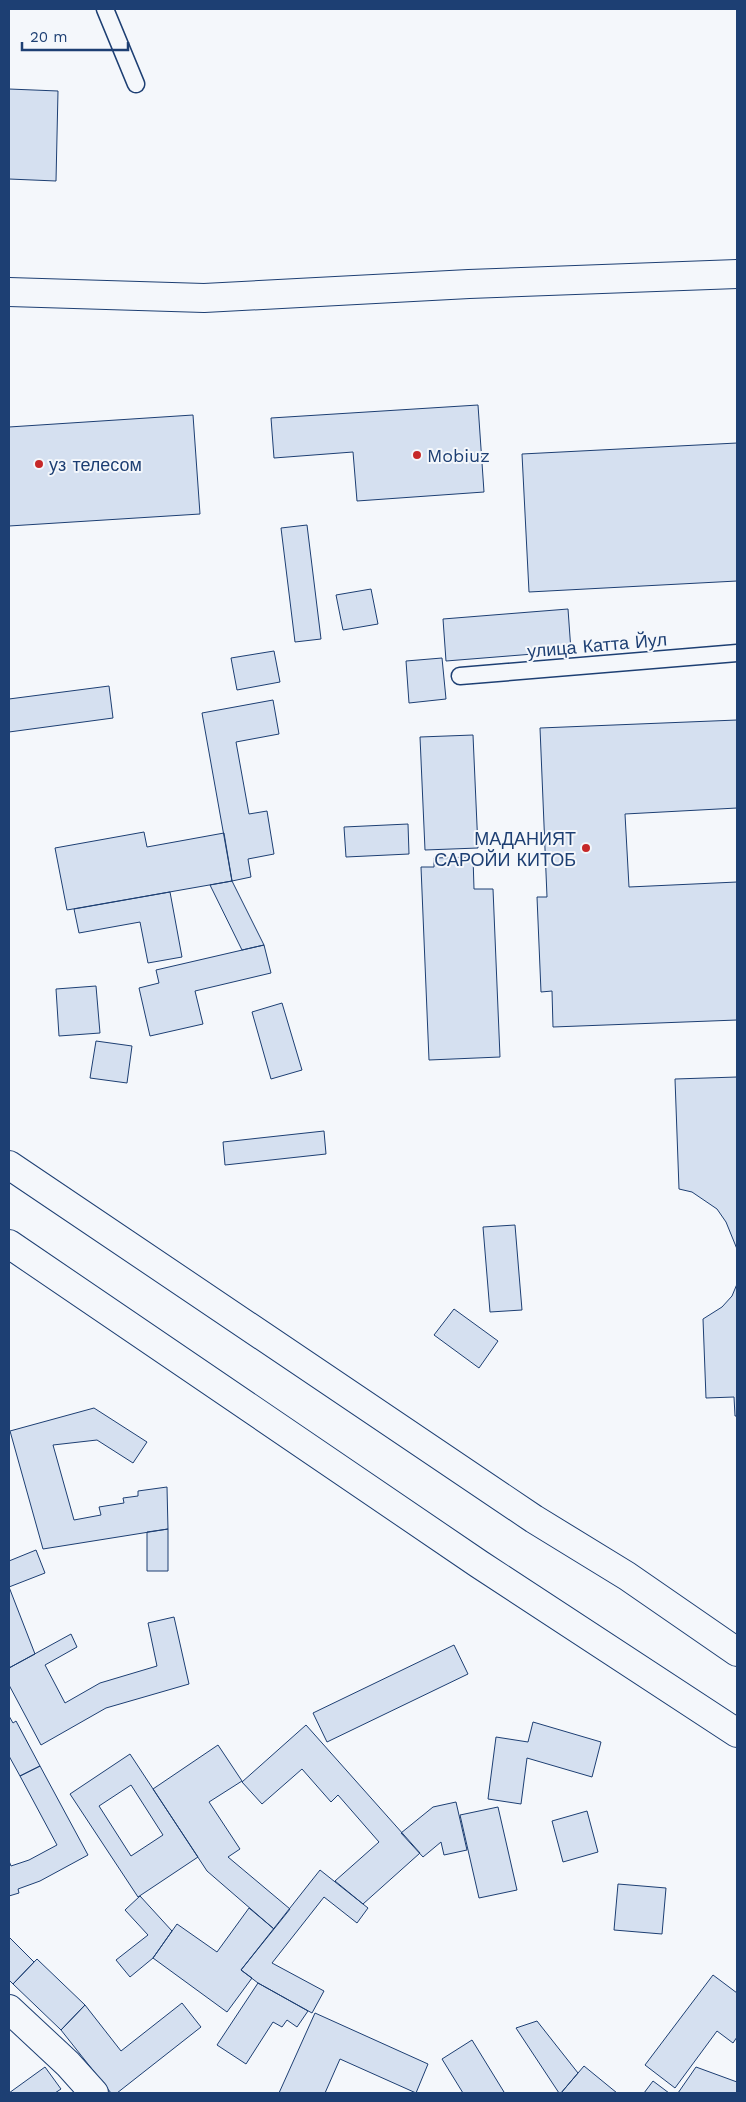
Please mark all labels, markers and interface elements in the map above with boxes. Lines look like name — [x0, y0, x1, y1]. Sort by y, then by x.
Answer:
scale bar — [22, 20, 129, 52]
text: 20 m — [30, 28, 68, 46]
place label: Mobiuz — [427, 445, 490, 466]
marker: Mobiuz — [411, 449, 423, 461]
place label: уз телесом — [49, 454, 142, 475]
marker: уз телесом — [33, 458, 45, 470]
street label: улица Катта Йул — [526, 628, 668, 662]
place label: МАДАНИЯТ САРОЙИ КИТОБ — [434, 828, 576, 870]
marker: МАДАНИЯТ САРОЙИ КИТОБ — [580, 842, 592, 854]

